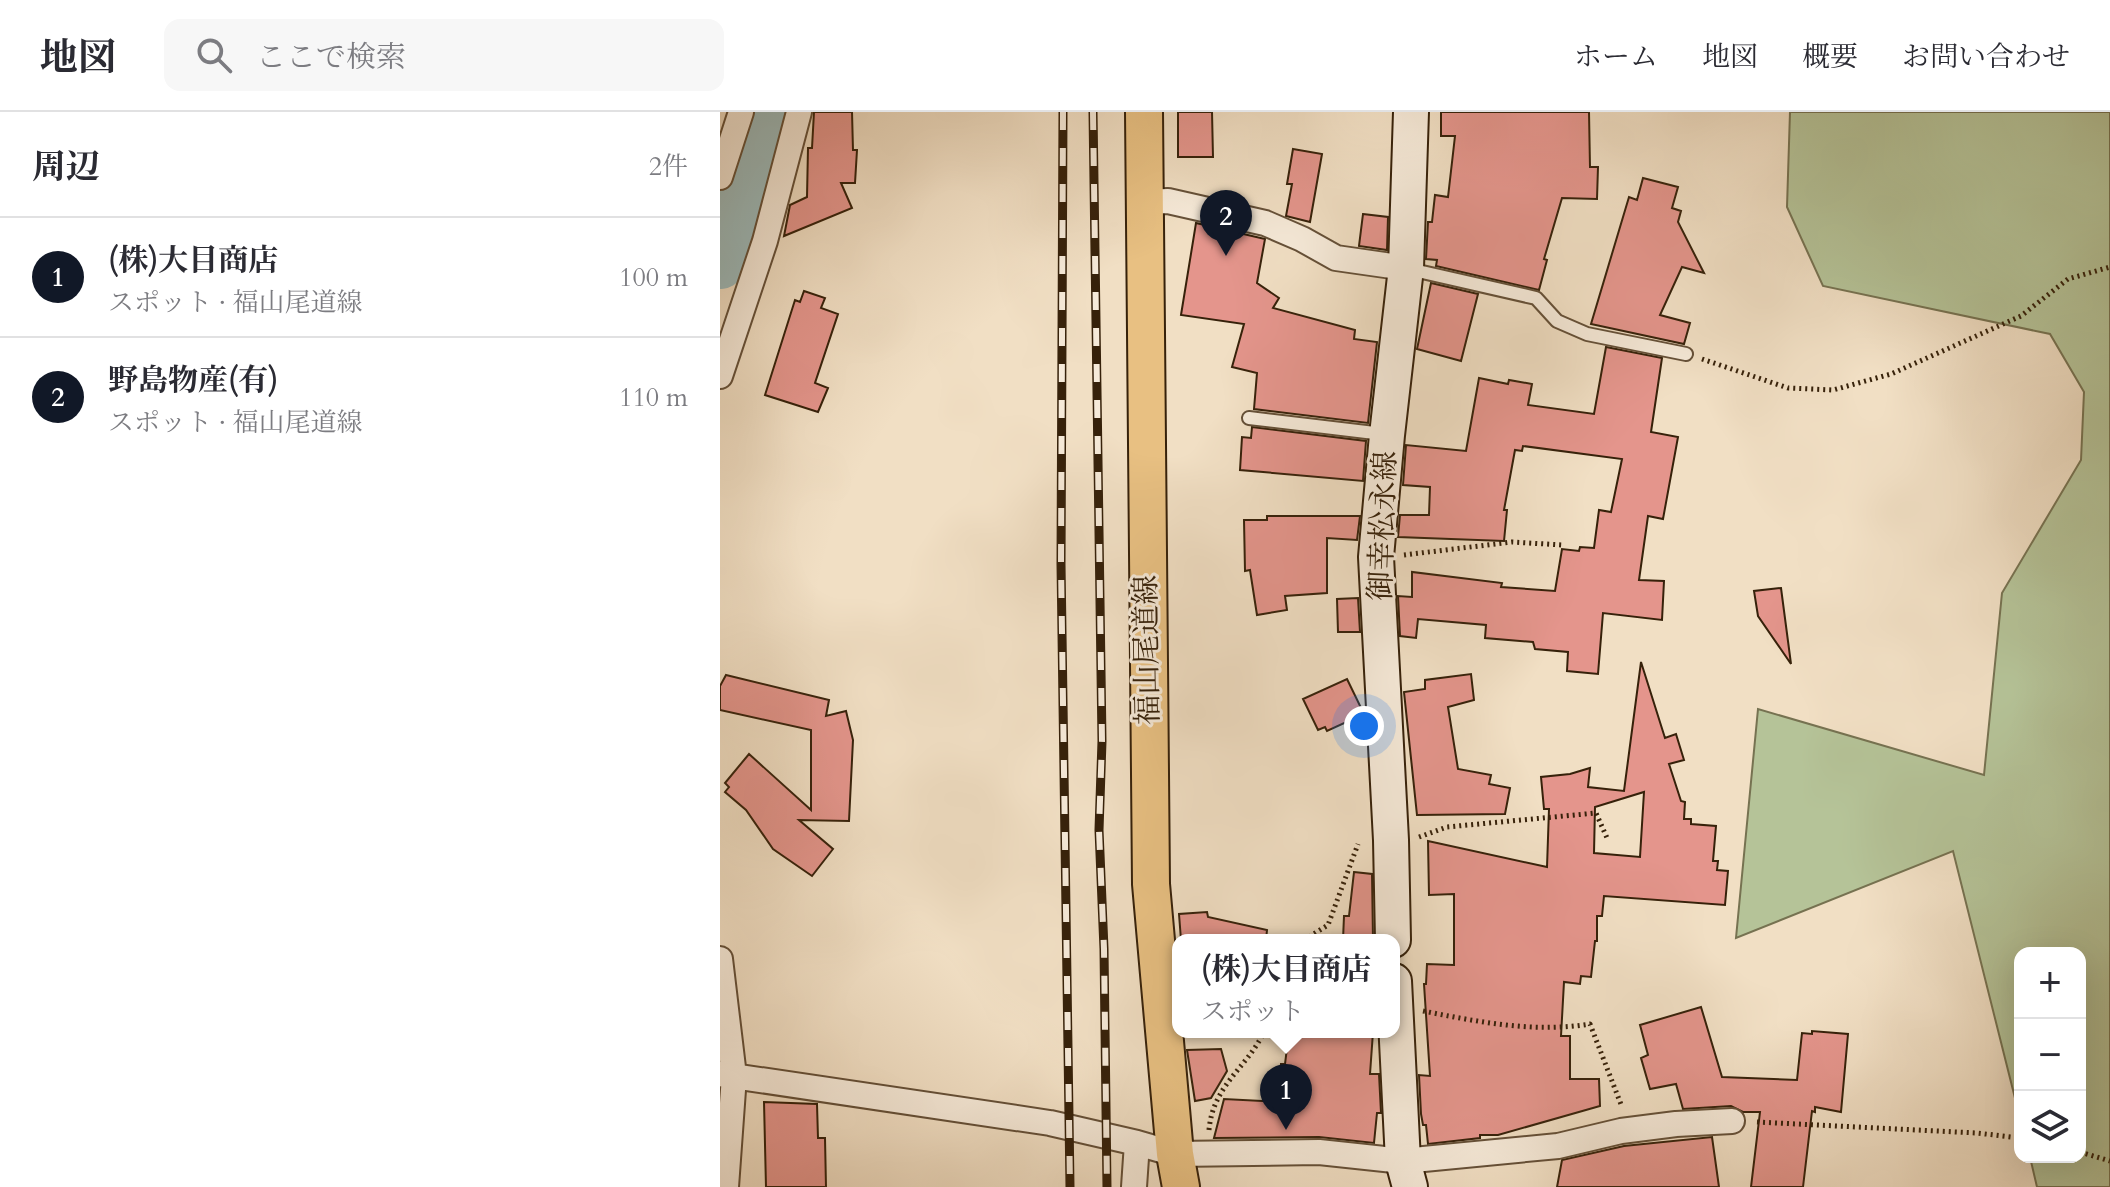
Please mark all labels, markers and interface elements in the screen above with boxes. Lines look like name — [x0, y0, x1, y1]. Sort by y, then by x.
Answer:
search box — [164, 19, 724, 91]
text: 地図 — [40, 32, 116, 84]
icon: search — [192, 33, 236, 77]
text: ここで検索 — [256, 37, 406, 78]
text: ホーム — [1574, 38, 1658, 76]
text: 地図 — [1702, 38, 1758, 76]
text: 概要 — [1802, 38, 1858, 76]
text: お問い合わせ — [1902, 38, 2070, 76]
text: 周辺 — [32, 144, 100, 190]
text: 2件 — [649, 149, 688, 184]
pin: 2 — [1200, 190, 1252, 256]
text: (株)大目商店 — [108, 240, 278, 281]
text: 1 — [51, 260, 65, 295]
text: 100 m — [619, 260, 688, 295]
text: スポット · 福山尾道線 — [108, 285, 363, 320]
text: 野島物産(有) — [108, 360, 278, 401]
text: 2 — [51, 380, 65, 415]
text: 110 m — [619, 380, 688, 415]
text: スポット · 福山尾道線 — [108, 405, 363, 440]
street label: 御幸松永線 — [1360, 450, 1406, 602]
street label: 福山尾道線 — [1125, 575, 1169, 725]
your location — [1344, 706, 1384, 746]
popup — [1172, 934, 1400, 1038]
map controls — [2014, 947, 2086, 1163]
button: + — [2014, 947, 2086, 1019]
text: (株)大目商店 — [1201, 949, 1371, 990]
text: スポット — [1201, 994, 1305, 1029]
button: − — [2014, 1019, 2086, 1091]
pin: 1 — [1260, 1064, 1312, 1130]
button: layers — [2014, 1091, 2086, 1163]

